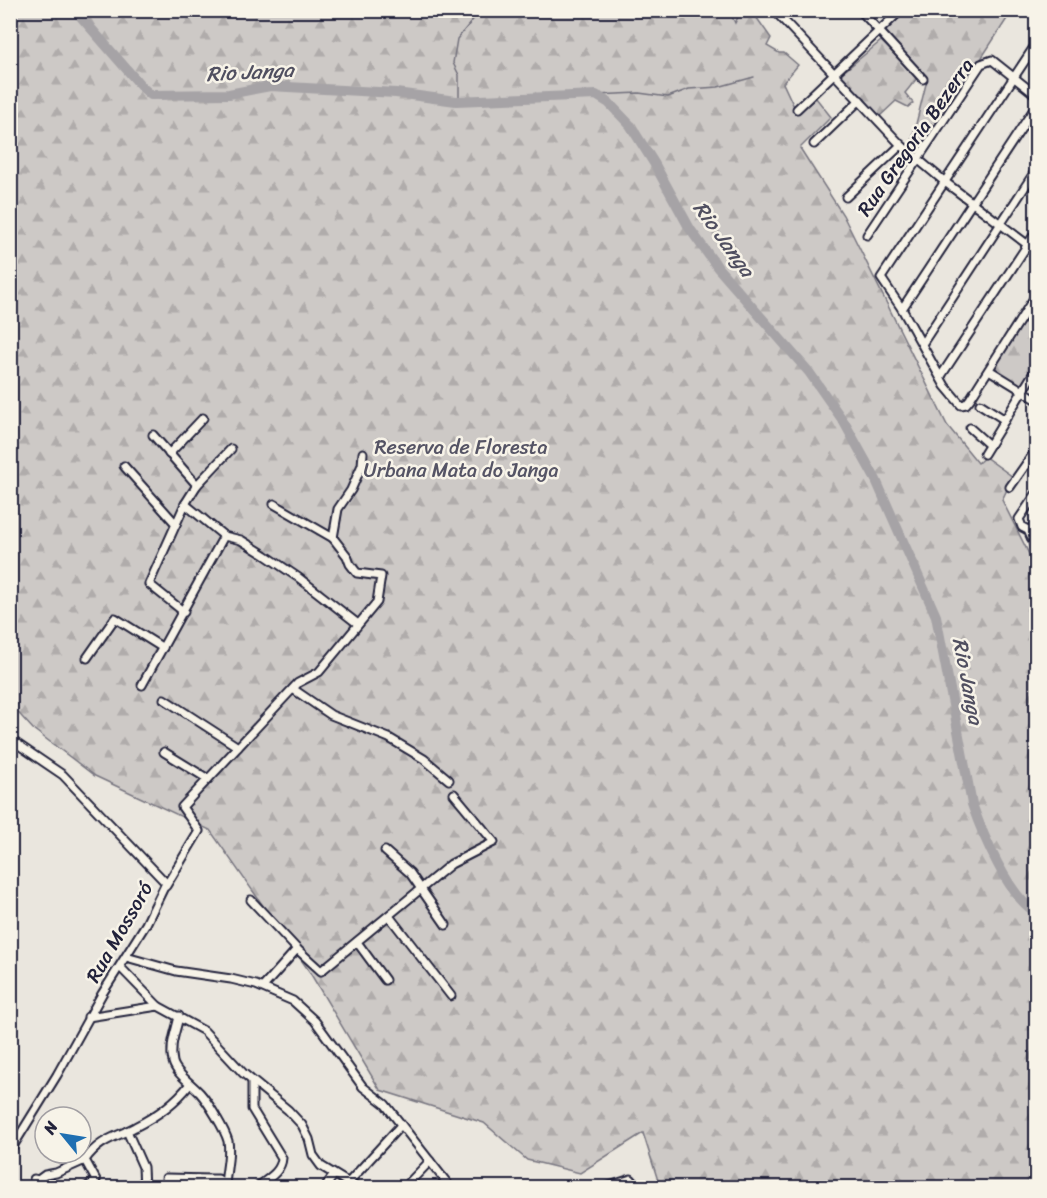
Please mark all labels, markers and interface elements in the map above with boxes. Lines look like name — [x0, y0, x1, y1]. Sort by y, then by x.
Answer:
water label: Rio Janga — [205, 51, 296, 93]
street label: Rua Gregoria Bezerra — [848, 51, 983, 224]
water label: Rio Janga — [683, 192, 766, 287]
park label: Reserva de Floresta Urbana Mata do Janga — [364, 430, 558, 488]
water label: Rio Janga — [941, 634, 995, 729]
street label: Rua Mossoró — [76, 874, 163, 990]
north arrow — [33, 1105, 93, 1165]
text: N — [35, 1115, 66, 1141]

